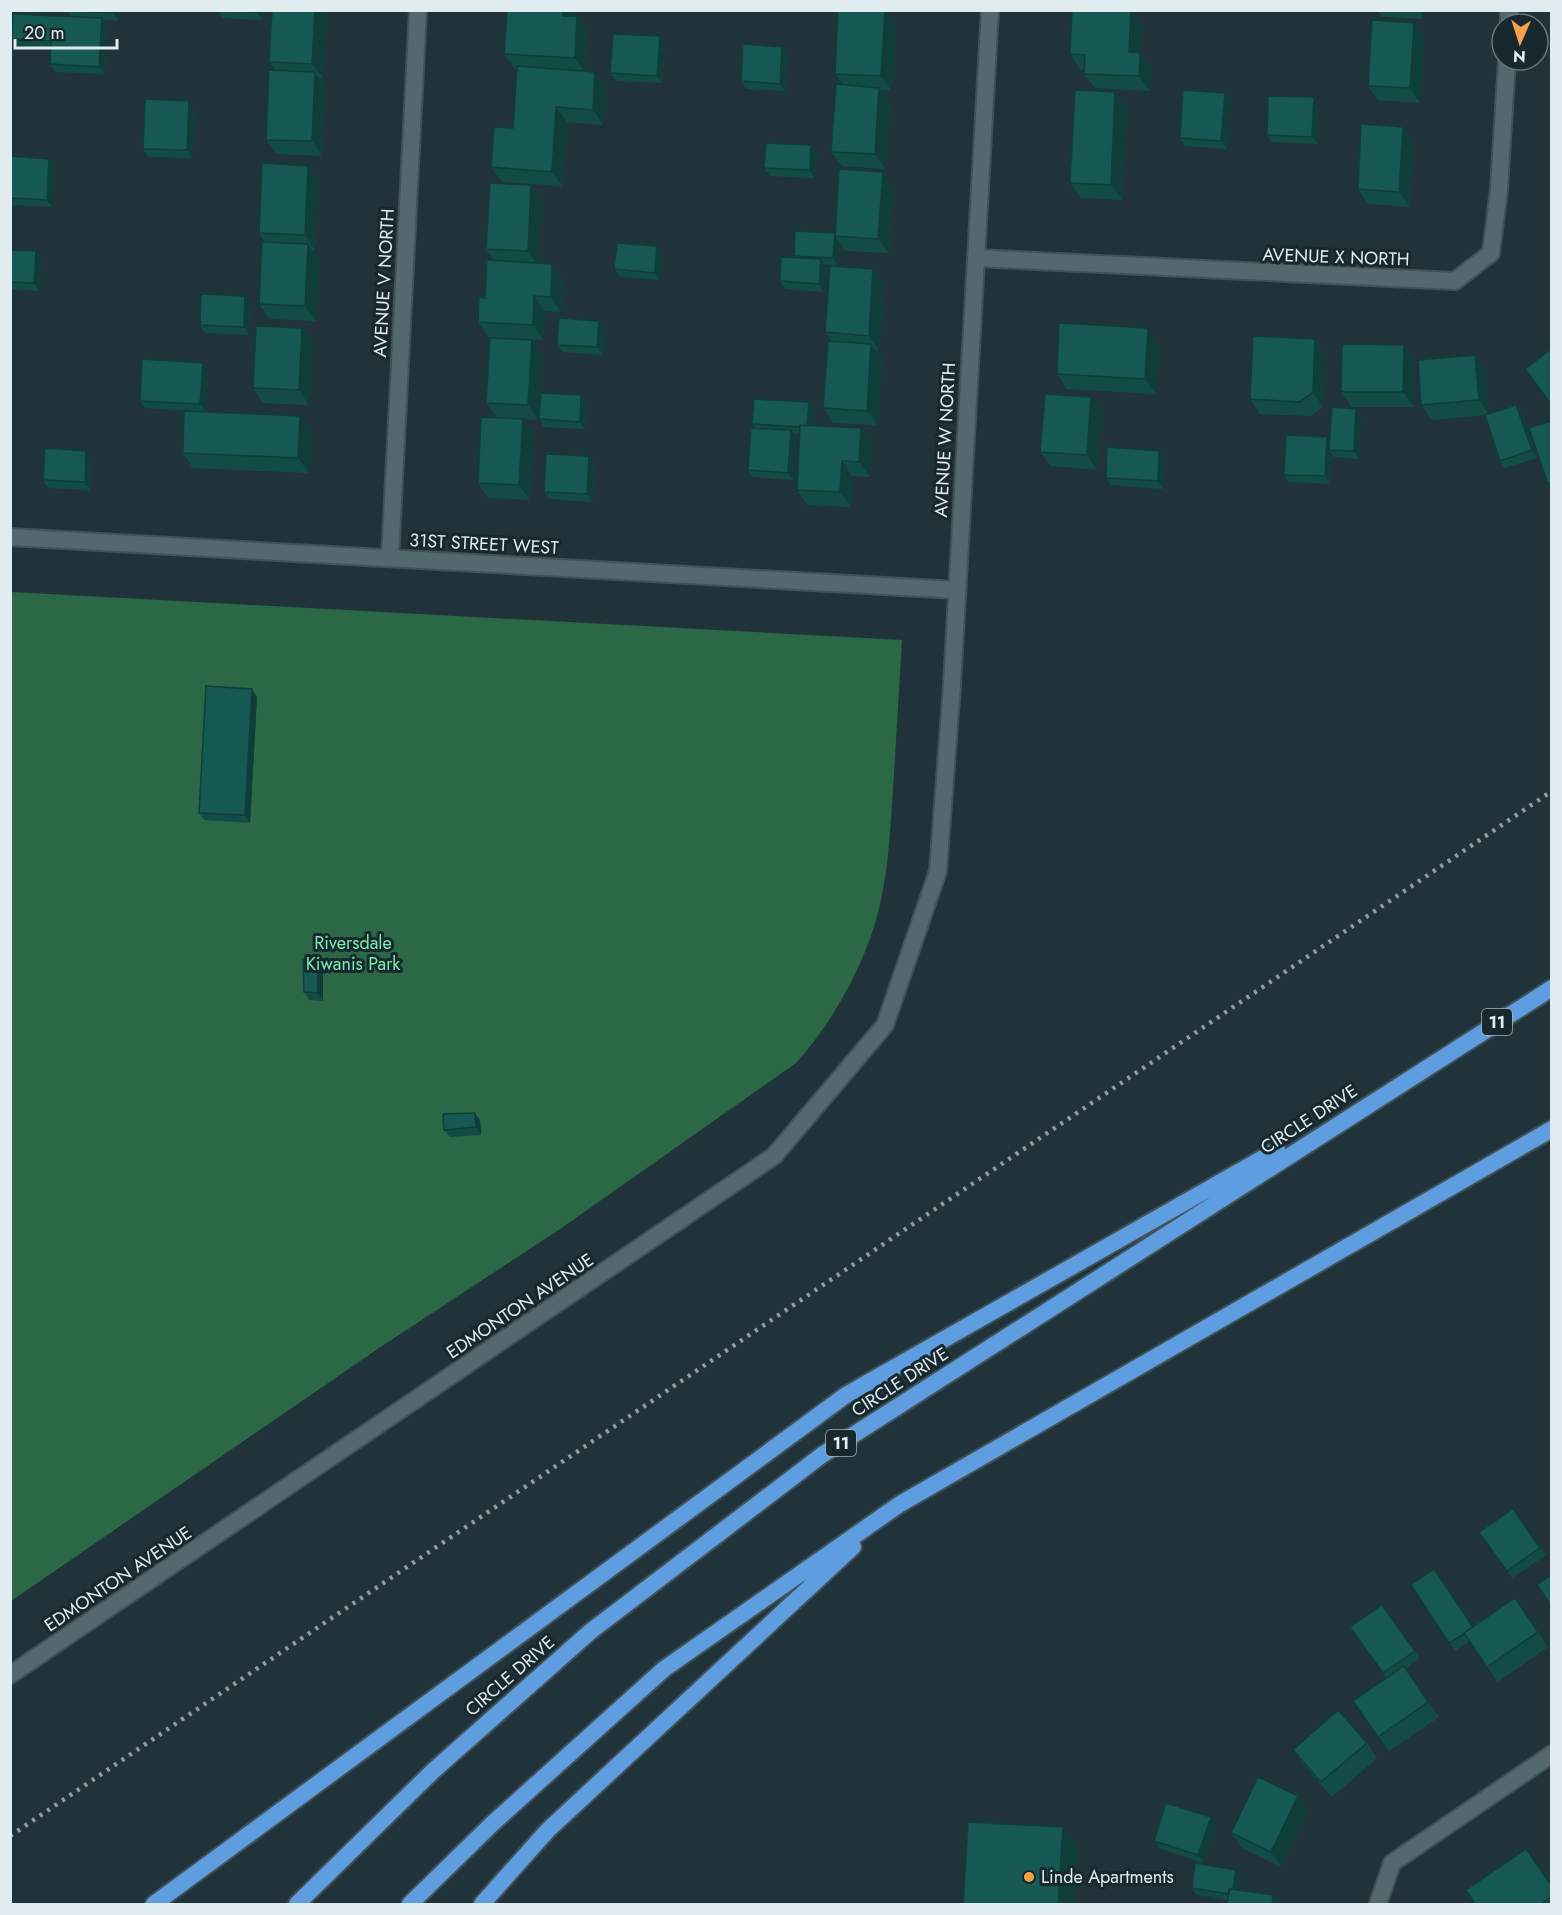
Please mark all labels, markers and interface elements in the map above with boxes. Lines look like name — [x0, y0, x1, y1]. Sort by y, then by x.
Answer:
scale bar — [15, 12, 117, 50]
north arrow — [1490, 12, 1550, 72]
text: 20 m — [24, 20, 64, 46]
text: N — [1512, 45, 1526, 68]
street label: AVENUE V NORTH — [367, 208, 401, 358]
street label: AVENUE X NORTH — [1262, 241, 1410, 273]
street label: AVENUE W NORTH — [928, 362, 962, 518]
street label: 31ST STREET WEST — [409, 527, 560, 561]
park label: Riversdale Kiwanis Park — [306, 930, 400, 977]
road number: 11 — [1482, 1009, 1512, 1035]
street label: CIRCLE DRIVE — [1255, 1078, 1363, 1160]
street label: EDMONTON AVENUE — [441, 1247, 599, 1365]
street label: CIRCLE DRIVE — [846, 1341, 954, 1423]
road number: 11 — [826, 1430, 856, 1456]
street label: EDMONTON AVENUE — [39, 1520, 197, 1638]
street label: CIRCLE DRIVE — [460, 1630, 560, 1722]
place label: Linde Apartments — [1041, 1864, 1174, 1890]
marker: Linde Apartments — [1022, 1870, 1036, 1884]

